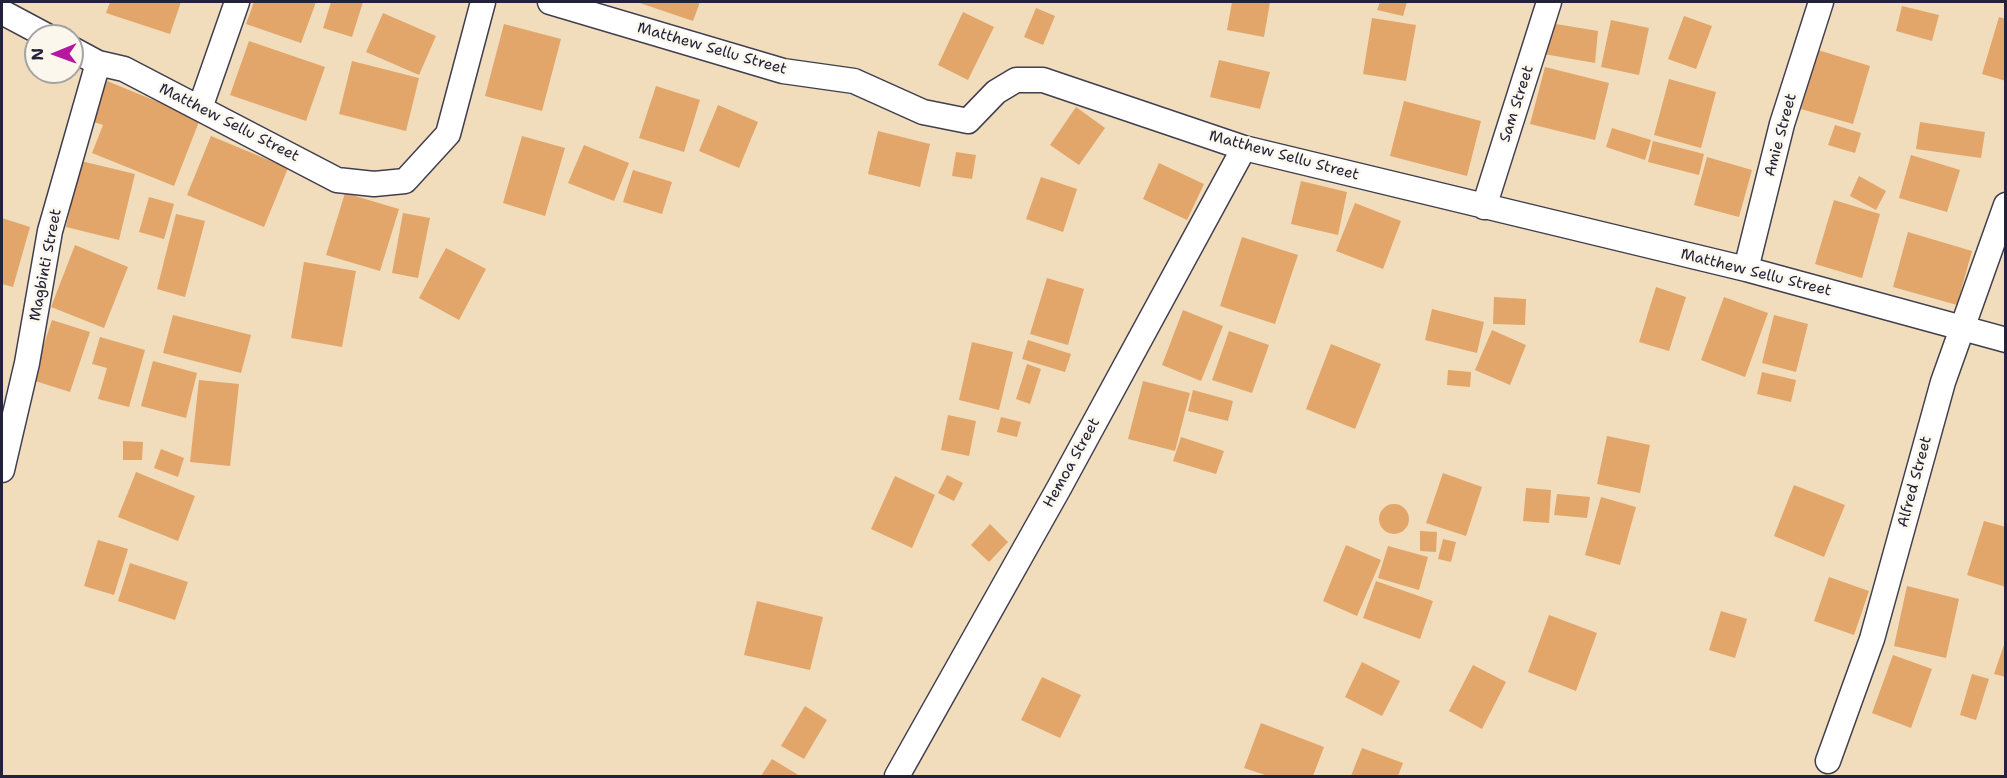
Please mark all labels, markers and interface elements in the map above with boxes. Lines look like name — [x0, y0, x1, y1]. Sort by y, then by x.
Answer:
street label: Matthew Sellu Street — [635, 19, 789, 79]
north arrow — [24, 24, 84, 84]
text: N — [27, 48, 48, 61]
street label: Sam Street — [1496, 63, 1538, 145]
street label: Matthew Sellu Street — [156, 80, 302, 166]
street label: Amie Street — [1761, 91, 1801, 179]
street label: Matthew Sellu Street — [1207, 127, 1361, 185]
street label: Magbinti Street — [26, 207, 66, 323]
street label: Matthew Sellu Street — [1679, 246, 1833, 300]
street label: Hemoa Street — [1040, 415, 1104, 511]
street label: Alfred Street — [1894, 434, 1936, 530]

